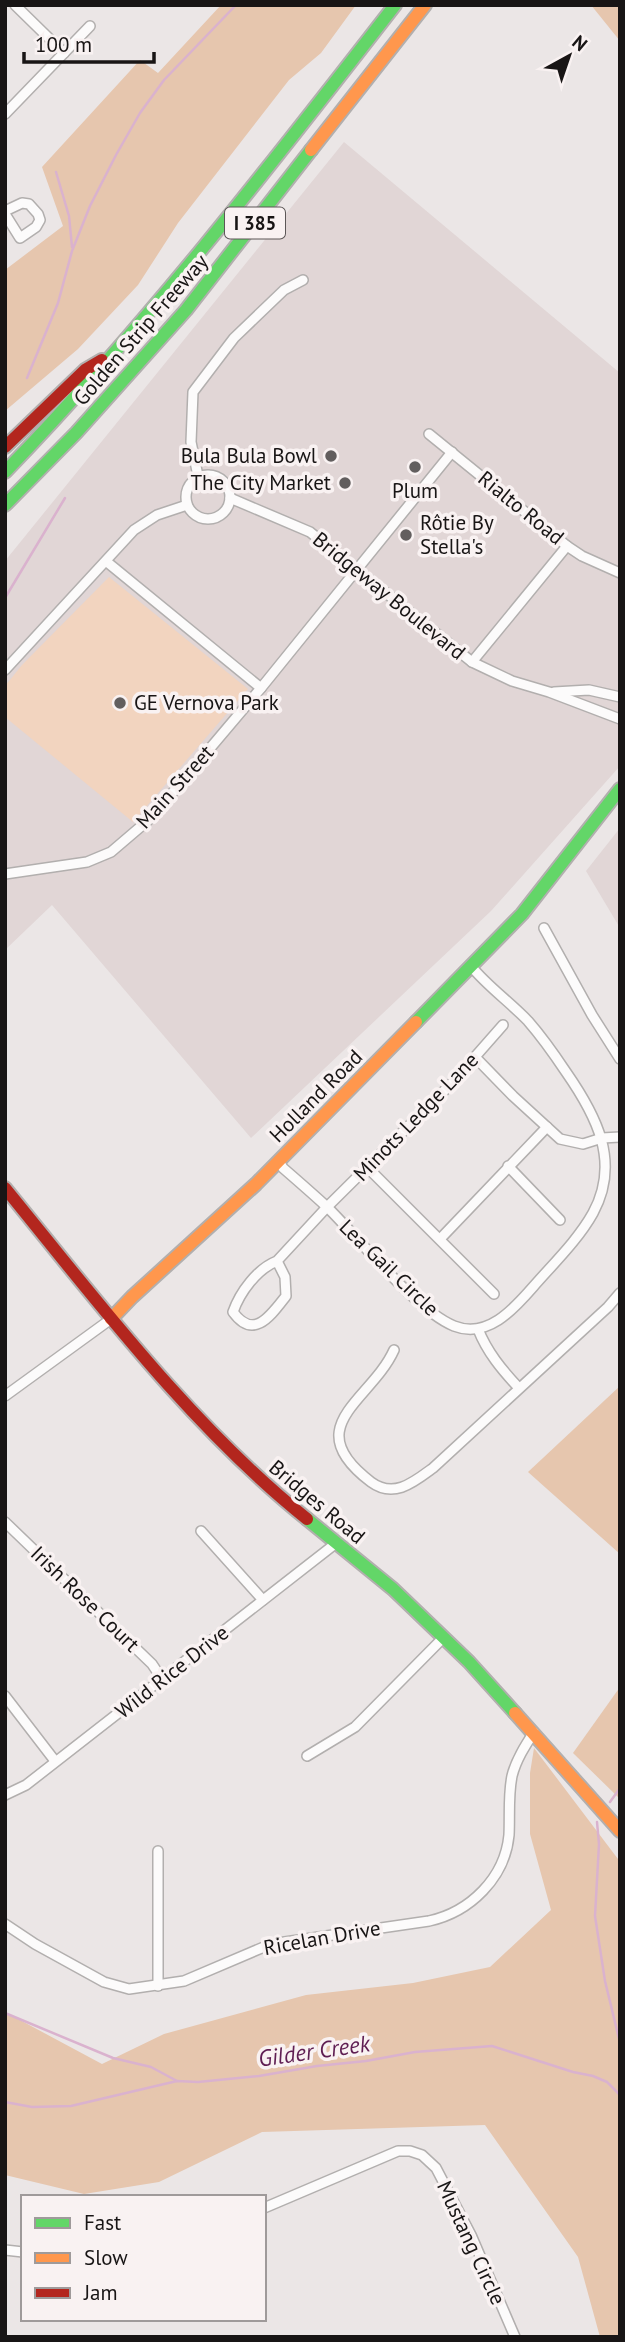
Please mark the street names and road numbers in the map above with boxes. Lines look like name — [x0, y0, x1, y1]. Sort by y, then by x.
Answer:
road number: I 385 — [225, 208, 285, 238]
street label: Golden Strip Freeway — [68, 248, 214, 411]
street label: Rialto Road — [473, 465, 570, 550]
street label: Bridgeway Boulevard — [307, 526, 471, 665]
street label: Main Street — [130, 739, 219, 834]
street label: Holland Road — [263, 1043, 368, 1148]
street label: Minots Ledge Lane — [347, 1047, 484, 1187]
street label: Lea Gail Circle — [334, 1213, 445, 1322]
street label: Bridges Road — [264, 1454, 371, 1550]
street label: Irish Rose Court — [25, 1540, 146, 1657]
street label: Wild Rice Drive — [110, 1619, 234, 1724]
street label: Ricelan Drive — [261, 1914, 383, 1961]
street label: Mustang Circle — [431, 2176, 512, 2309]

